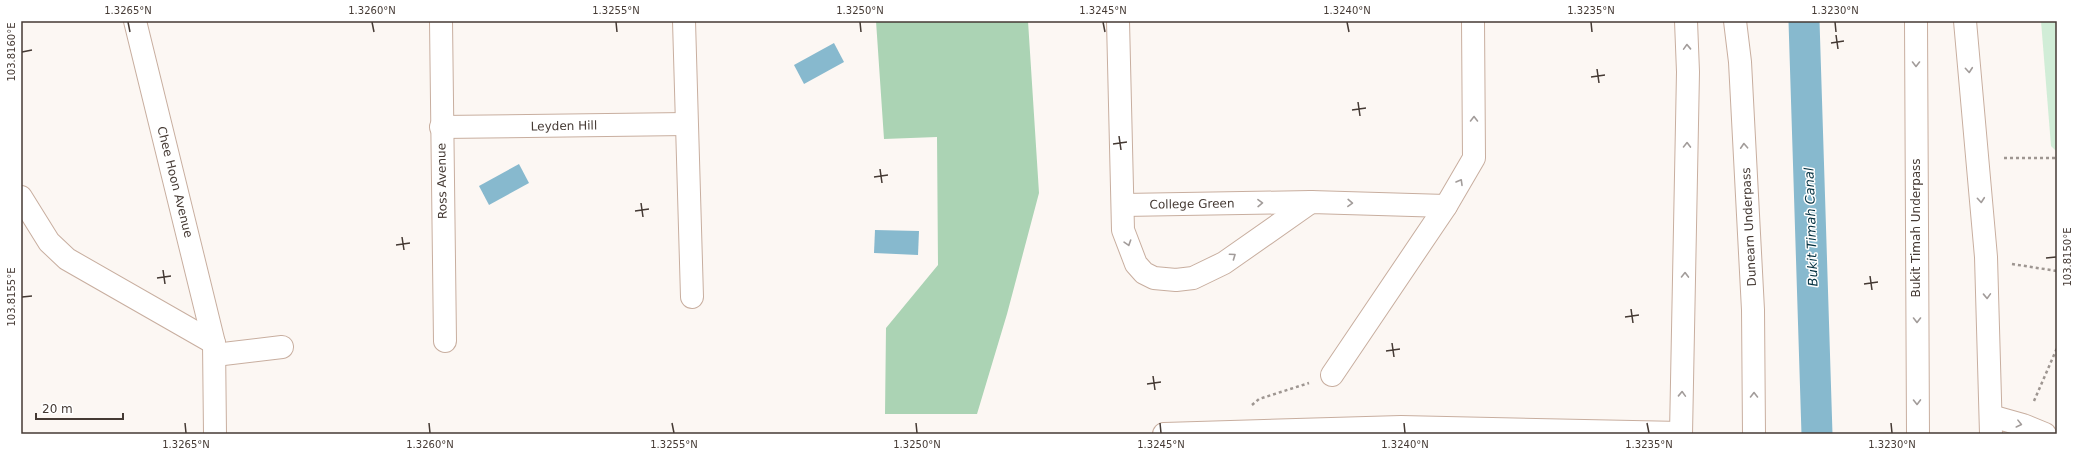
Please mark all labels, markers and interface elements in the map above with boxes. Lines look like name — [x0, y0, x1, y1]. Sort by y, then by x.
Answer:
text: 1.3265°N — [104, 5, 152, 16]
text: 1.3260°N — [348, 5, 396, 16]
text: 1.3255°N — [592, 5, 640, 16]
text: 1.3250°N — [836, 5, 884, 16]
text: 1.3245°N — [1079, 5, 1127, 16]
text: 1.3240°N — [1323, 5, 1371, 16]
text: 1.3235°N — [1567, 5, 1615, 16]
text: 1.3230°N — [1811, 5, 1859, 16]
text: 103.8160°E — [6, 22, 17, 82]
one-way arrow — [1683, 44, 1691, 50]
one-way arrow — [1912, 61, 1920, 67]
one-way arrow — [1965, 67, 1974, 73]
one-way arrow — [1469, 116, 1478, 122]
street label: Leyden Hill — [531, 118, 597, 134]
street label: Chee Hoon Avenue — [154, 125, 196, 239]
one-way arrow — [1683, 142, 1691, 148]
street label: Ross Avenue — [434, 143, 450, 219]
one-way arrow — [1740, 143, 1749, 149]
street label: Bukit Timah Underpass — [1909, 158, 1923, 298]
street label: Dunearn Underpass — [1739, 167, 1759, 287]
water label: Bukit Timah Canal — [1801, 167, 1821, 287]
one-way arrow — [1455, 179, 1462, 186]
street label: College Green — [1149, 196, 1235, 212]
one-way arrow — [1976, 197, 1985, 203]
one-way arrow — [1257, 199, 1263, 207]
one-way arrow — [1347, 199, 1353, 207]
text: 103.8150°E — [2062, 227, 2073, 287]
one-way arrow — [1123, 240, 1132, 247]
one-way arrow — [1228, 254, 1235, 261]
text: 103.8155°E — [6, 267, 17, 327]
one-way arrow — [1681, 272, 1689, 278]
one-way arrow — [1983, 293, 1992, 299]
one-way arrow — [1913, 317, 1921, 323]
one-way arrow — [1678, 391, 1686, 397]
one-way arrow — [1750, 392, 1758, 398]
scale bar — [36, 395, 123, 421]
one-way arrow — [1913, 399, 1922, 405]
text: 20 m — [42, 402, 73, 416]
one-way arrow — [2015, 419, 2022, 428]
text: 1.3265°N — [162, 439, 210, 450]
text: 1.3260°N — [406, 439, 454, 450]
text: 1.3255°N — [650, 439, 698, 450]
text: 1.3250°N — [893, 439, 941, 450]
text: 1.3245°N — [1137, 439, 1185, 450]
text: 1.3240°N — [1381, 439, 1429, 450]
text: 1.3235°N — [1625, 439, 1673, 450]
text: 1.3230°N — [1868, 439, 1916, 450]

